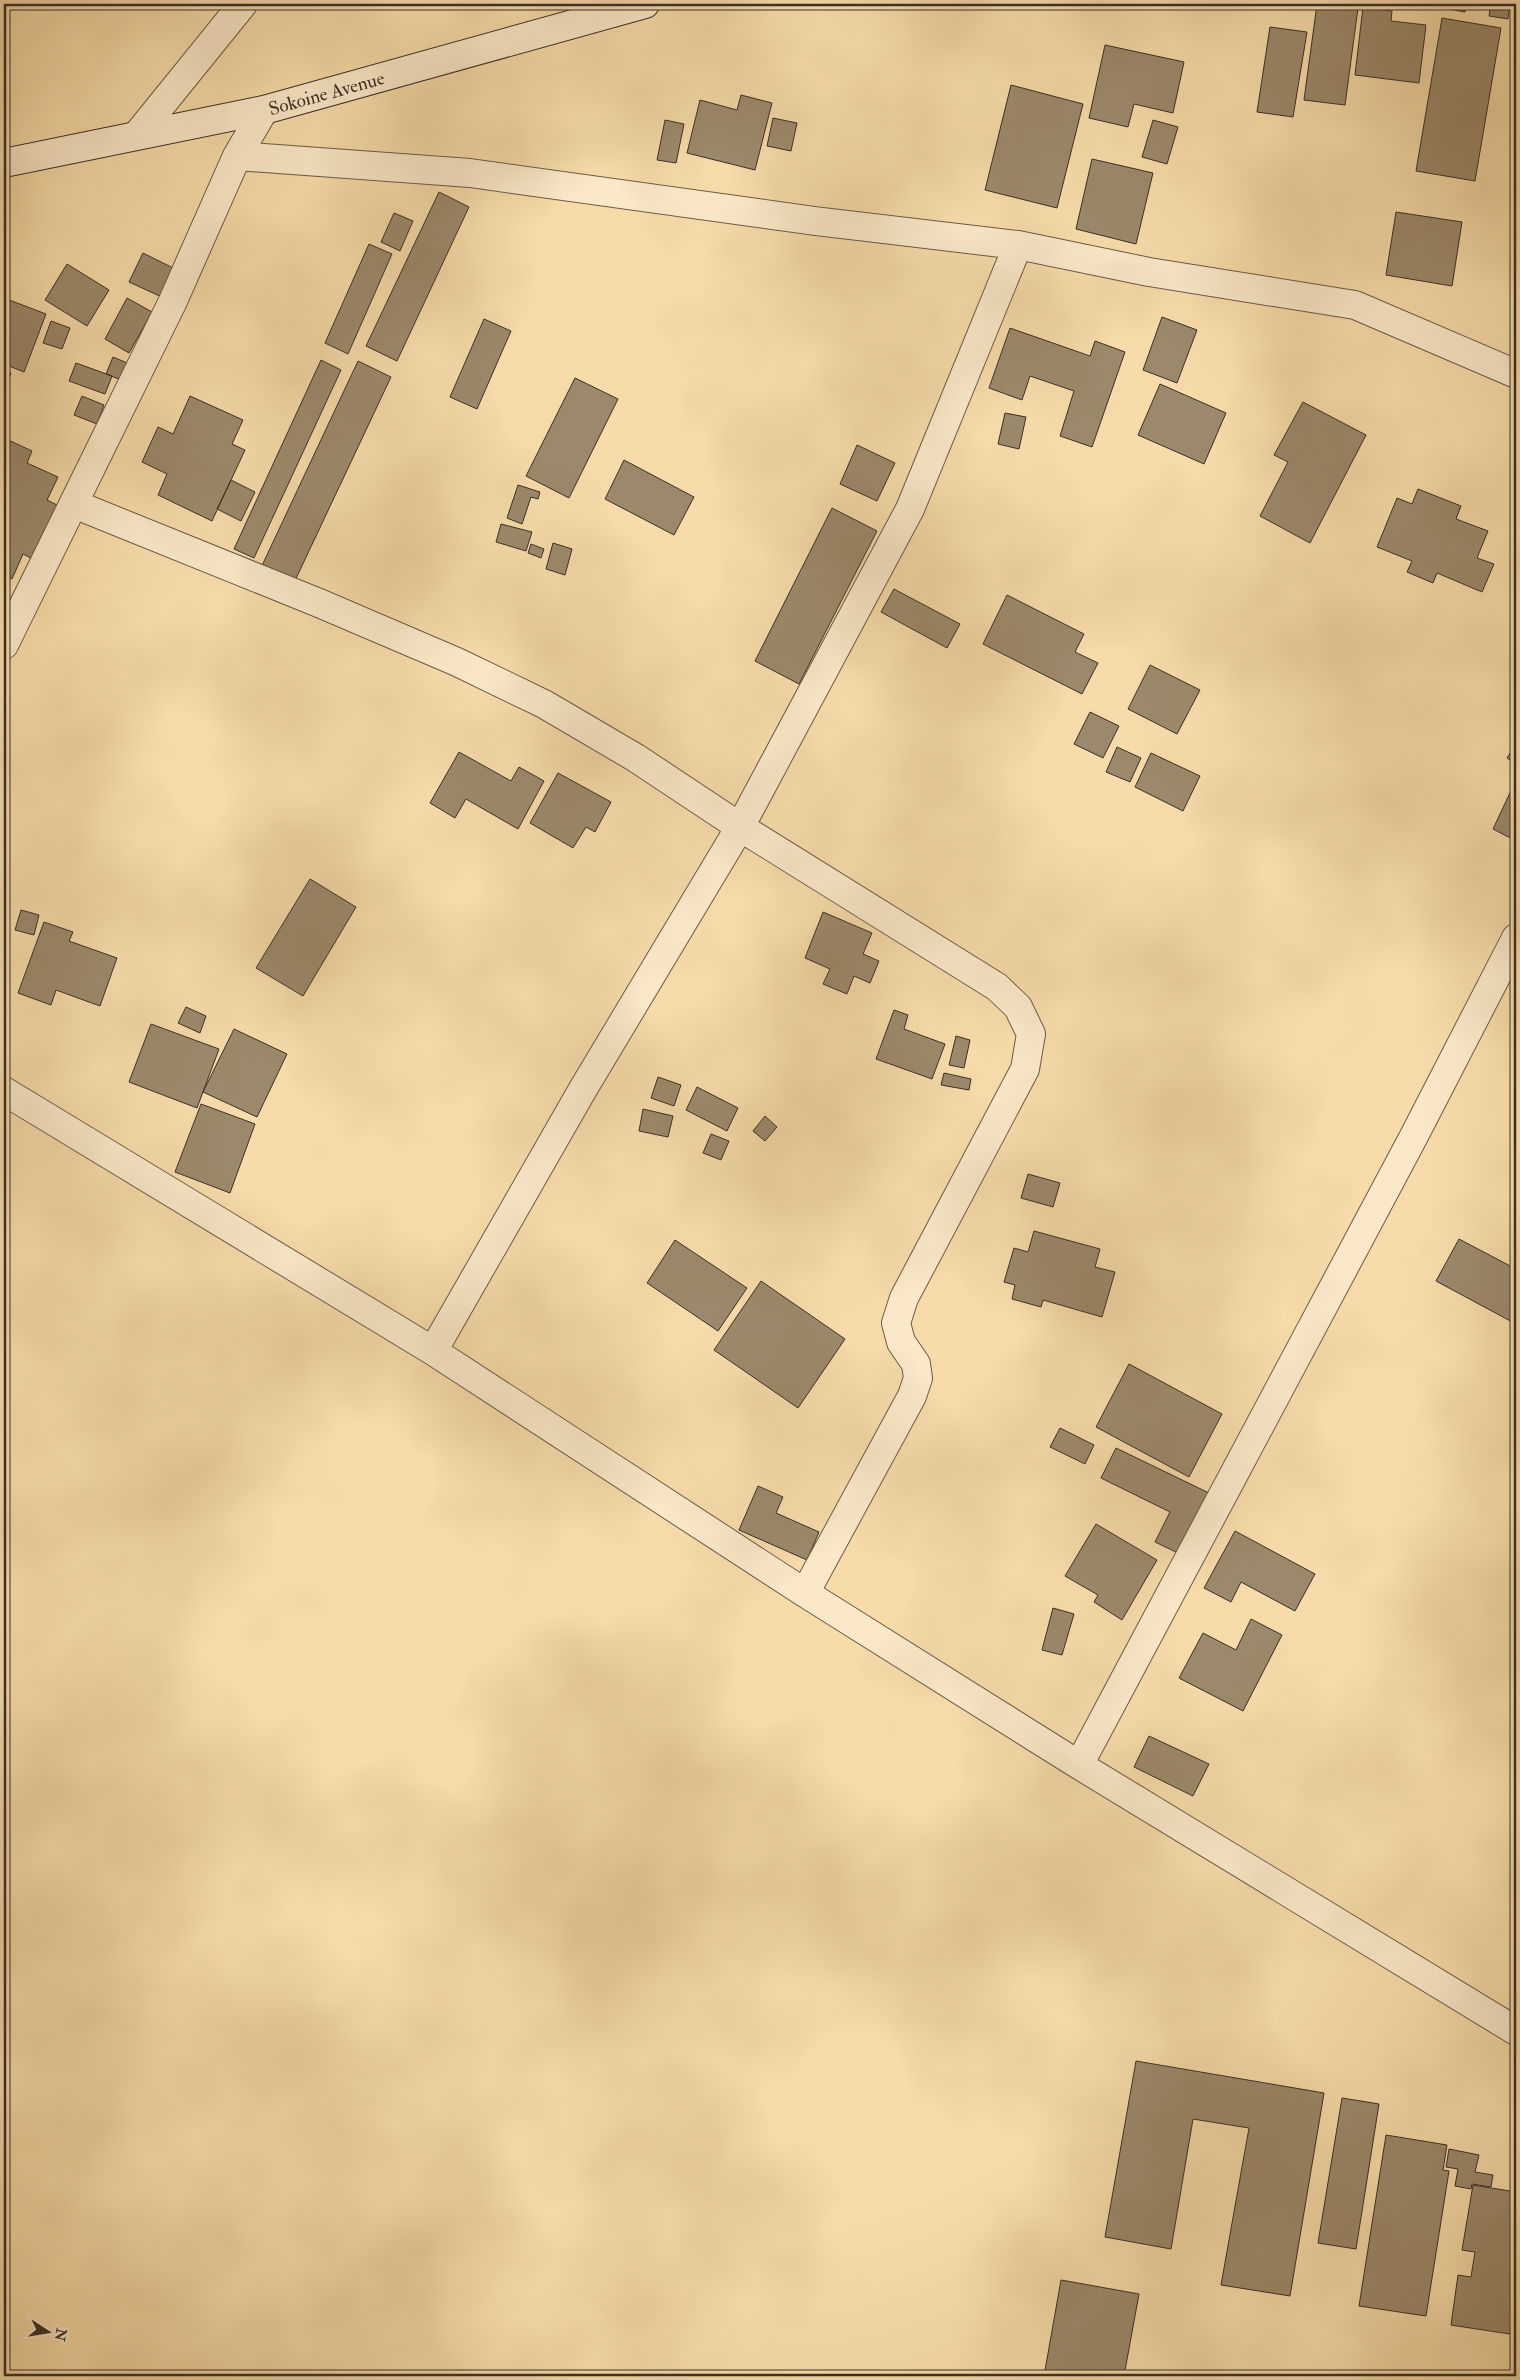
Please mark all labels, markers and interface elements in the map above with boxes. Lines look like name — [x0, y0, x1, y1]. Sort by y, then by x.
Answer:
street label: Sokoine Avenue — [266, 66, 387, 121]
north arrow — [22, 2308, 72, 2358]
text: N — [51, 2326, 70, 2343]

